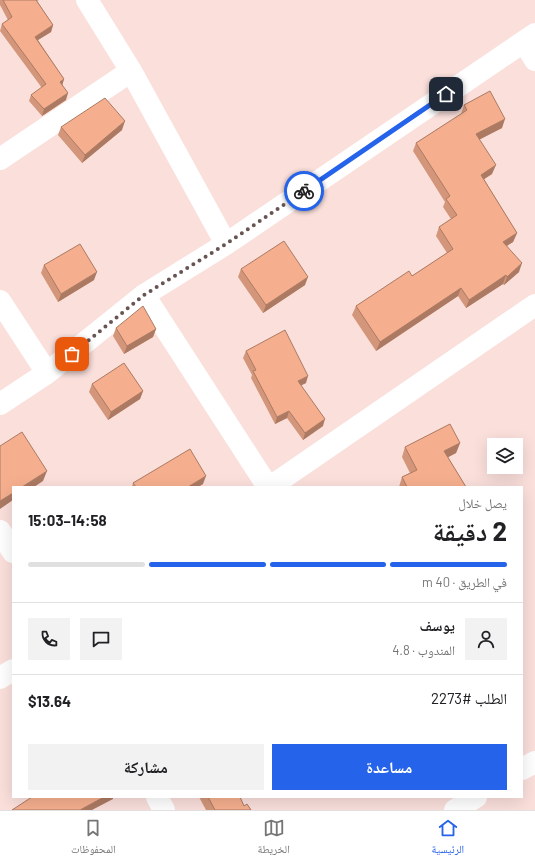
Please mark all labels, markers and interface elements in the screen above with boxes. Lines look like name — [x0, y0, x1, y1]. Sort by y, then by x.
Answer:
pin — [429, 77, 463, 111]
icon: home — [435, 83, 457, 105]
courier — [284, 171, 324, 211]
icon: bike — [293, 180, 315, 202]
pin — [55, 337, 89, 371]
icon: bag — [61, 343, 83, 365]
map controls — [487, 438, 523, 474]
button: layers — [487, 438, 523, 474]
text: يصل خلال — [458, 495, 507, 511]
text: 14:58–15:03 — [28, 511, 107, 529]
text: 2 دقيقة — [433, 515, 507, 546]
text: في الطريق · 40 m — [422, 574, 507, 590]
text: يوسف — [420, 616, 455, 634]
button: phone — [28, 618, 70, 660]
button: chat — [80, 618, 122, 660]
button: person — [465, 618, 507, 660]
text: المندوب · 4.8 — [392, 642, 455, 658]
text: الطلب #2273 — [431, 689, 507, 707]
text: $13.64 — [28, 692, 71, 710]
button: مشاركة — [28, 744, 264, 790]
button: مساعدة — [272, 744, 507, 790]
tab: المحفوظات — [71, 817, 116, 860]
tab: الخريطة — [257, 817, 290, 860]
tab: الرئيسية — [432, 817, 464, 860]

